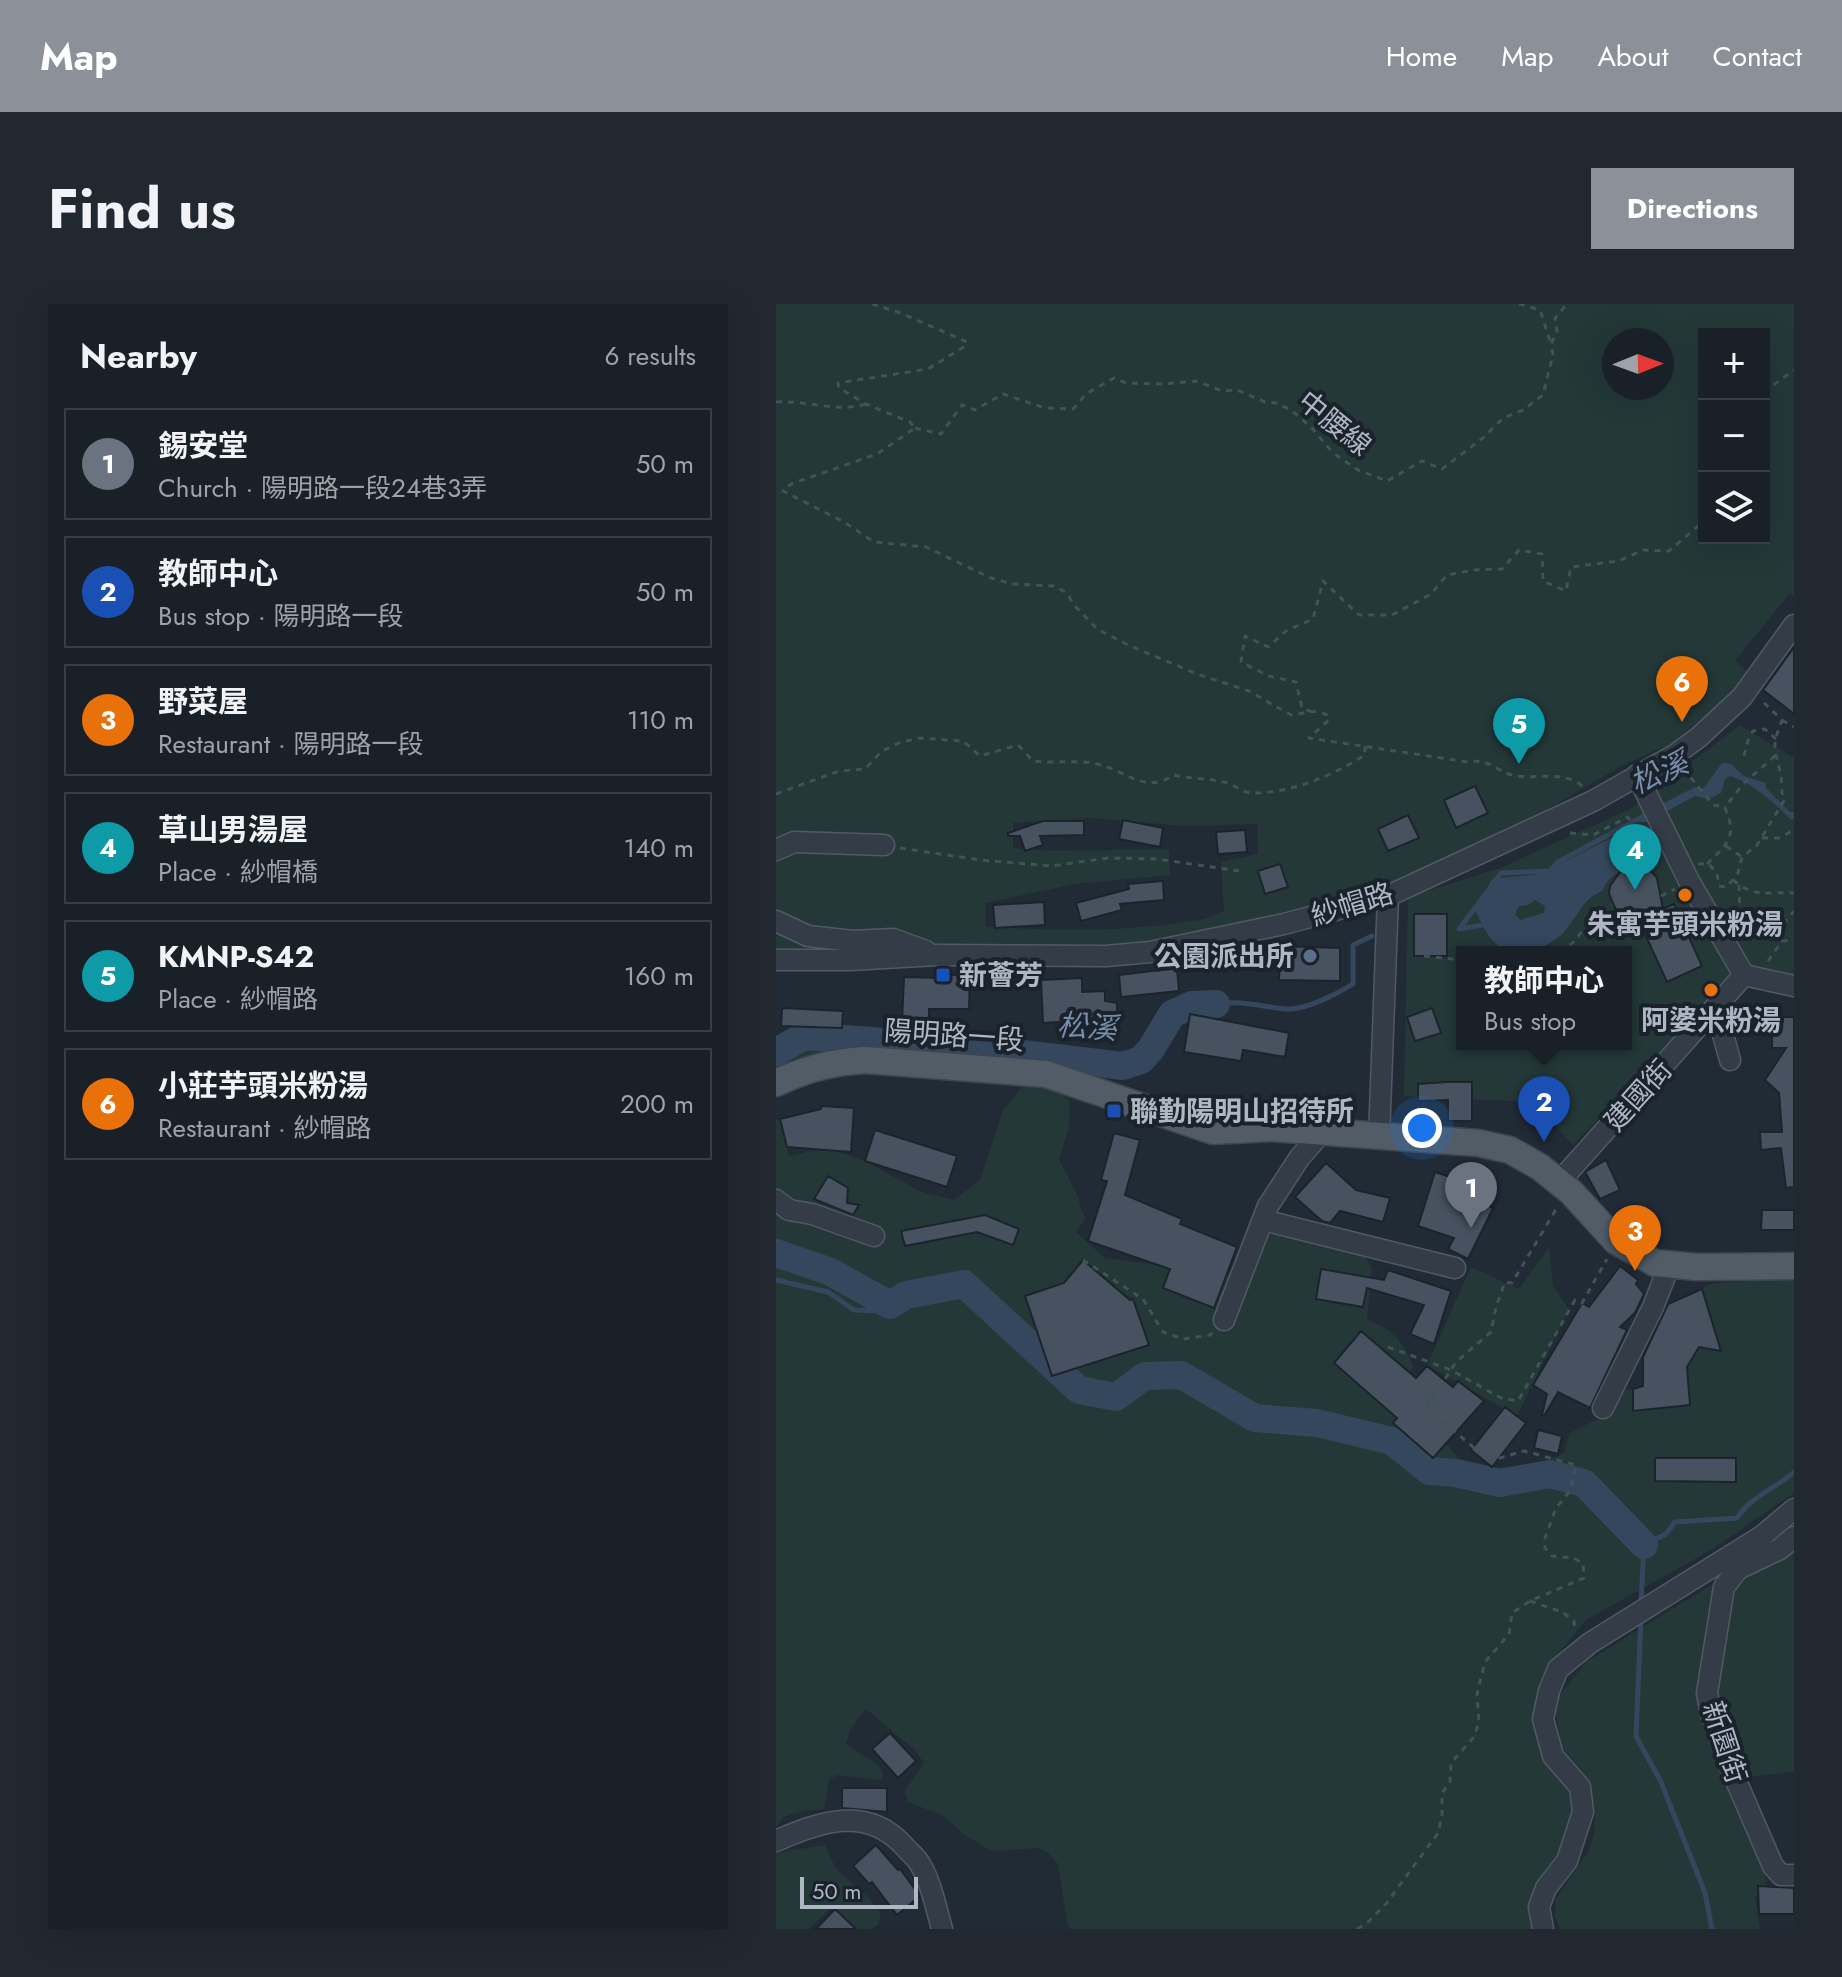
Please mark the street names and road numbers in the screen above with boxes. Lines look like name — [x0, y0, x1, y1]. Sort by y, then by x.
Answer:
street label: 中腰線 — [1289, 381, 1380, 466]
street label: 紗帽路 — [1306, 873, 1398, 936]
street label: 陽明路一段 — [883, 1010, 1025, 1061]
street label: 建國街 — [1595, 1050, 1682, 1140]
street label: 新園街 — [1692, 1696, 1757, 1788]

